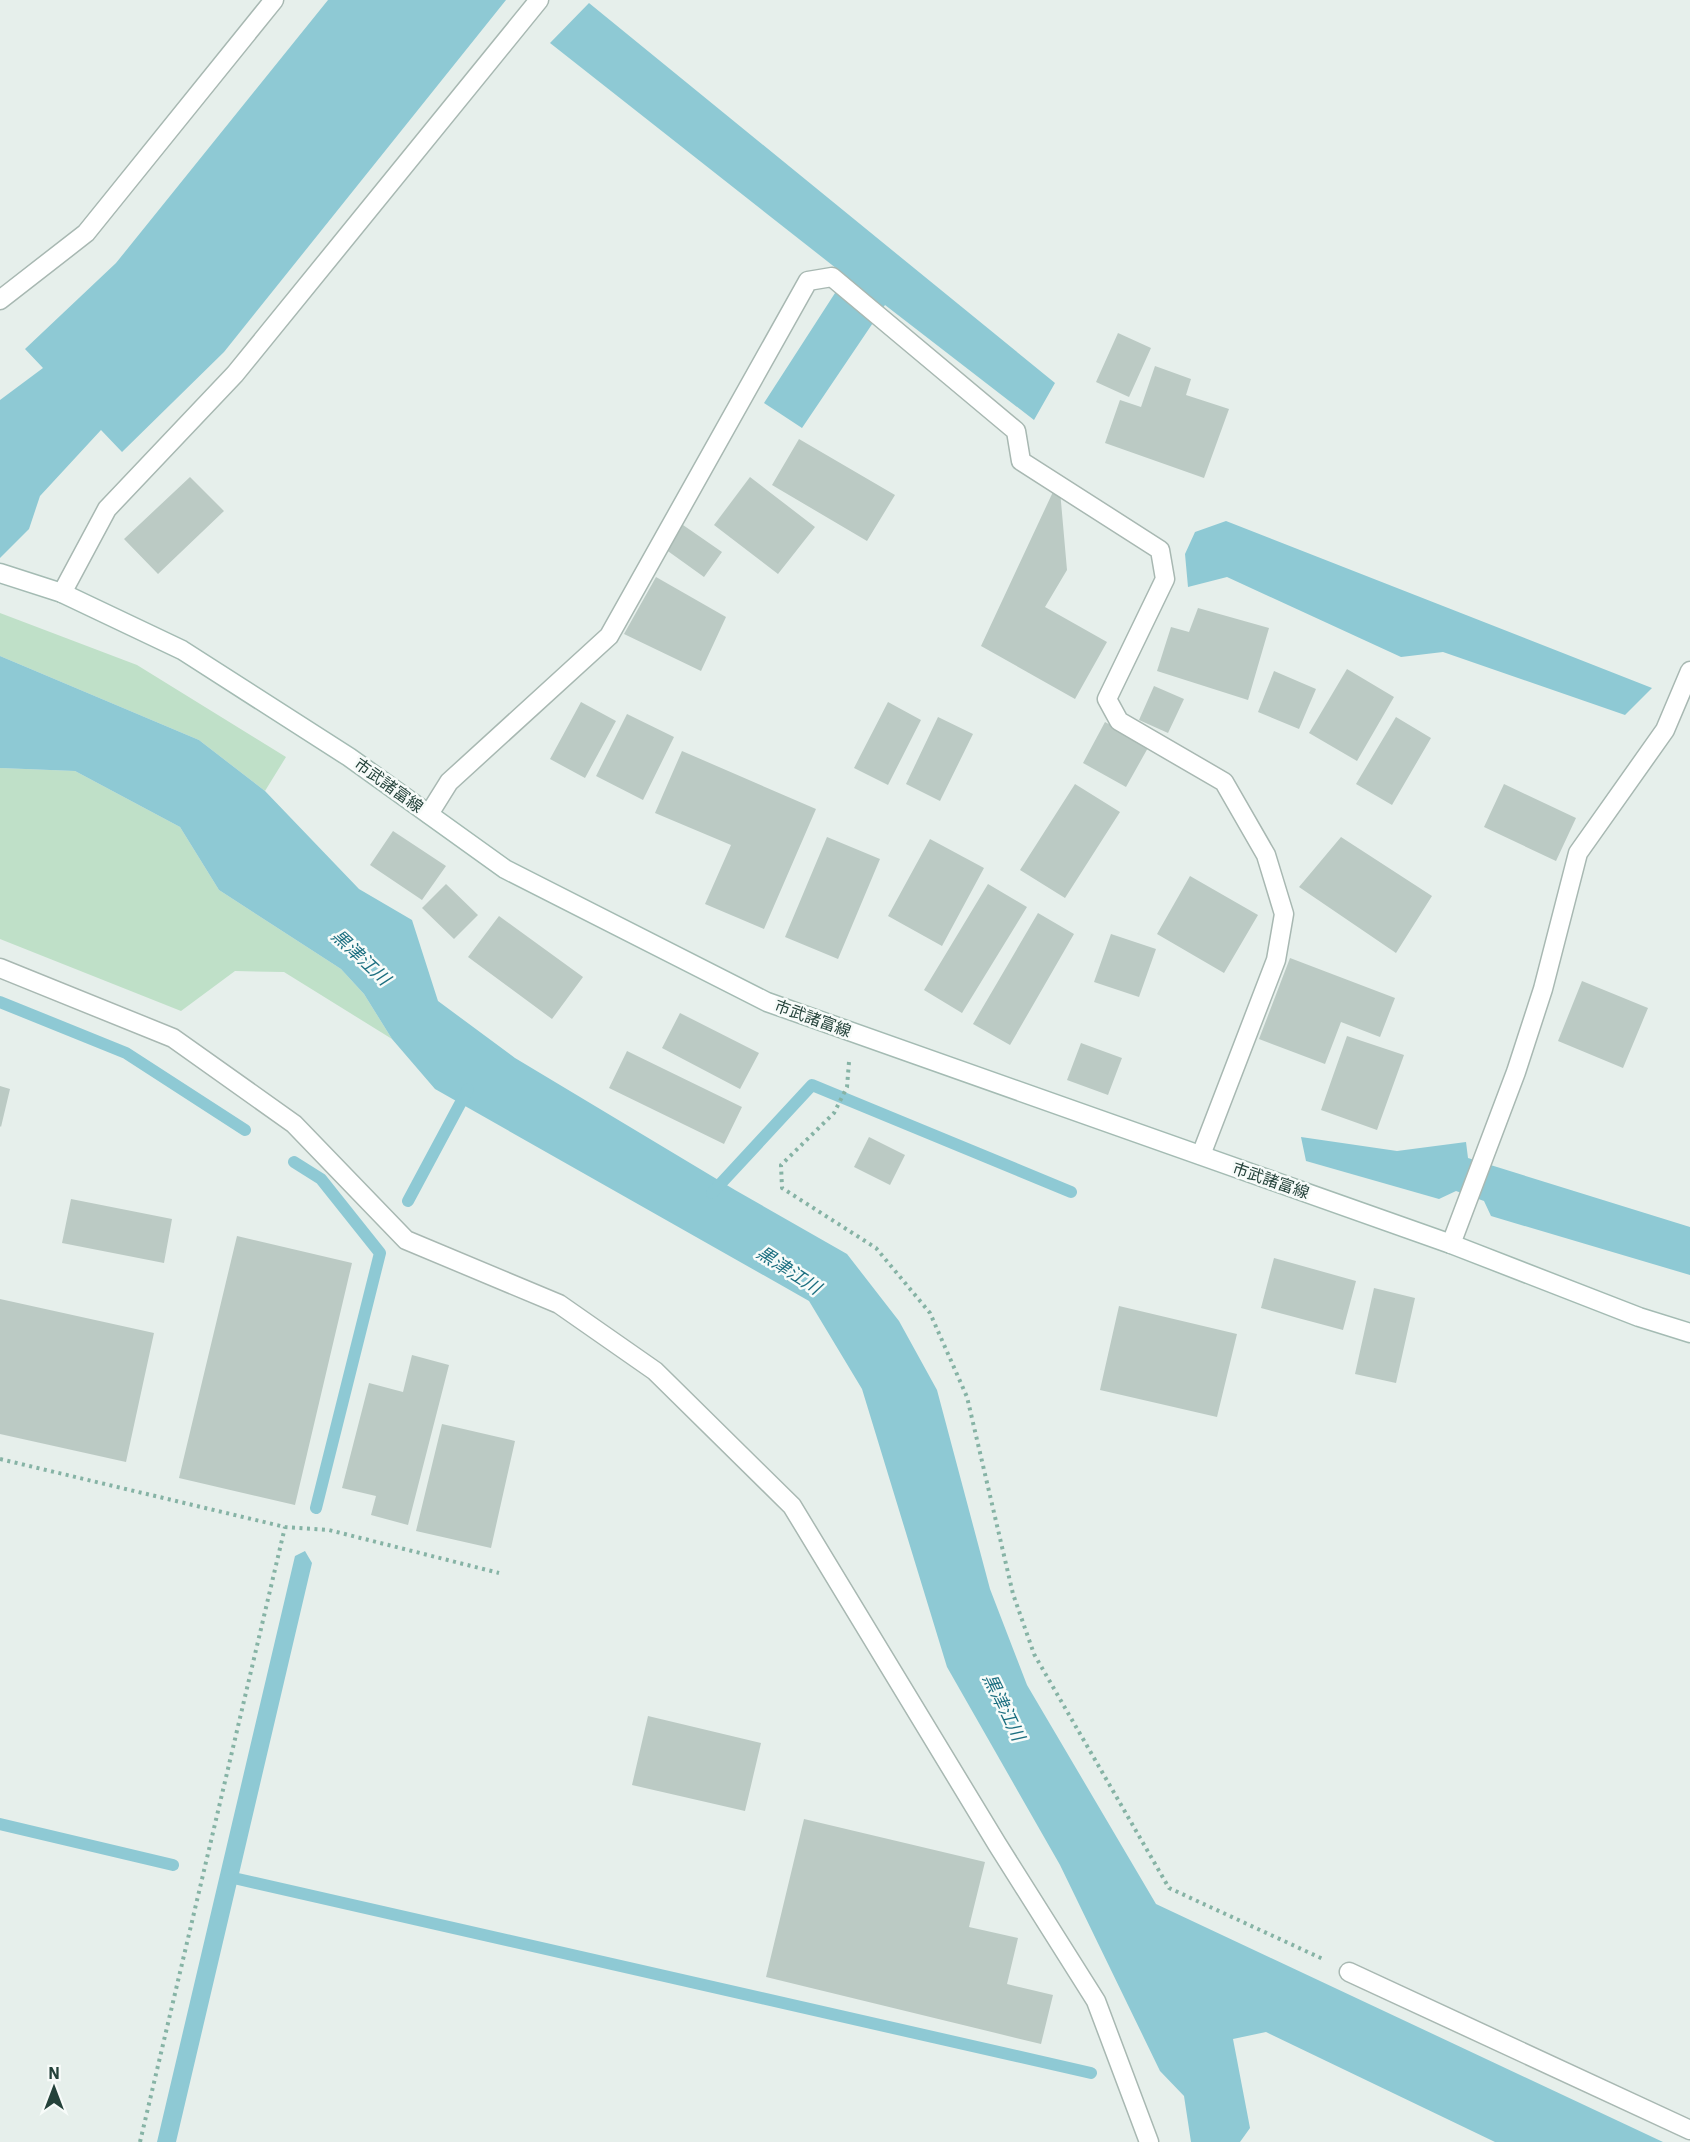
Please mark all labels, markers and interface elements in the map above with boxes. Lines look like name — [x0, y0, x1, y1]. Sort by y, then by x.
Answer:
street label: 市武諸富線 — [351, 753, 427, 817]
water label: 黒津江川 — [327, 924, 397, 991]
street label: 市武諸富線 — [772, 995, 854, 1041]
street label: 市武諸富線 — [1230, 1158, 1312, 1202]
water label: 黒津江川 — [753, 1241, 827, 1300]
water label: 黒津江川 — [978, 1670, 1031, 1746]
north arrow — [24, 2058, 84, 2118]
text: N — [48, 2063, 60, 2083]

